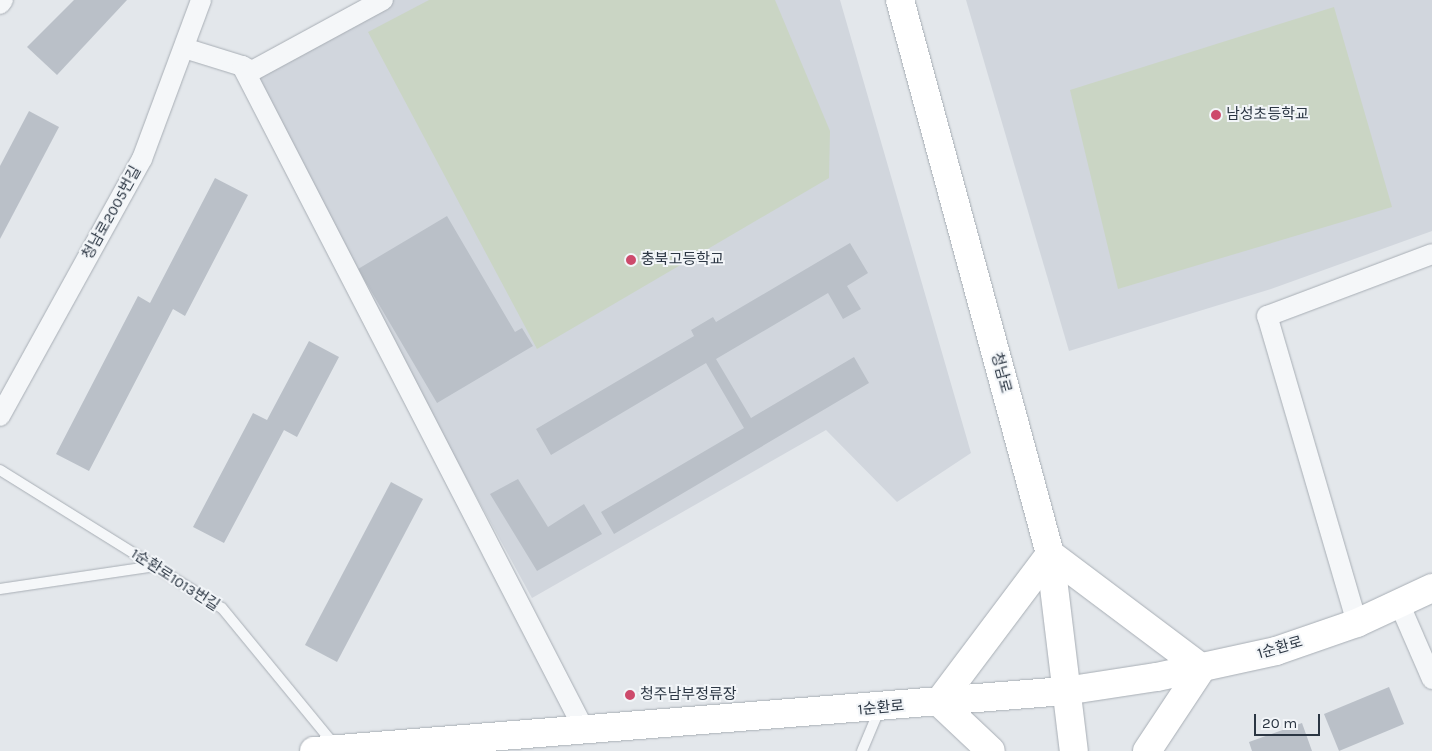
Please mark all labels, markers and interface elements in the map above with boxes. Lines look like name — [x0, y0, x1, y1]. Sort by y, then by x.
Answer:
place label: 남성초등학교 — [1226, 106, 1309, 124]
marker: 남성초등학교 — [1210, 109, 1222, 121]
street label: 청남로2005번길 — [79, 163, 145, 263]
place label: 충북고등학교 — [641, 251, 724, 269]
marker: 충북고등학교 — [625, 254, 637, 266]
street label: 청남로 — [987, 351, 1015, 395]
street label: 1순환로1013번길 — [127, 545, 223, 615]
street label: 1순환로 — [1255, 633, 1305, 663]
place label: 청주남부정류장 — [640, 686, 737, 704]
marker: 청주남부정류장 — [624, 689, 636, 701]
street label: 1순환로 — [857, 697, 905, 719]
scale bar — [1257, 704, 1323, 736]
text: 20 m — [1262, 714, 1297, 732]

